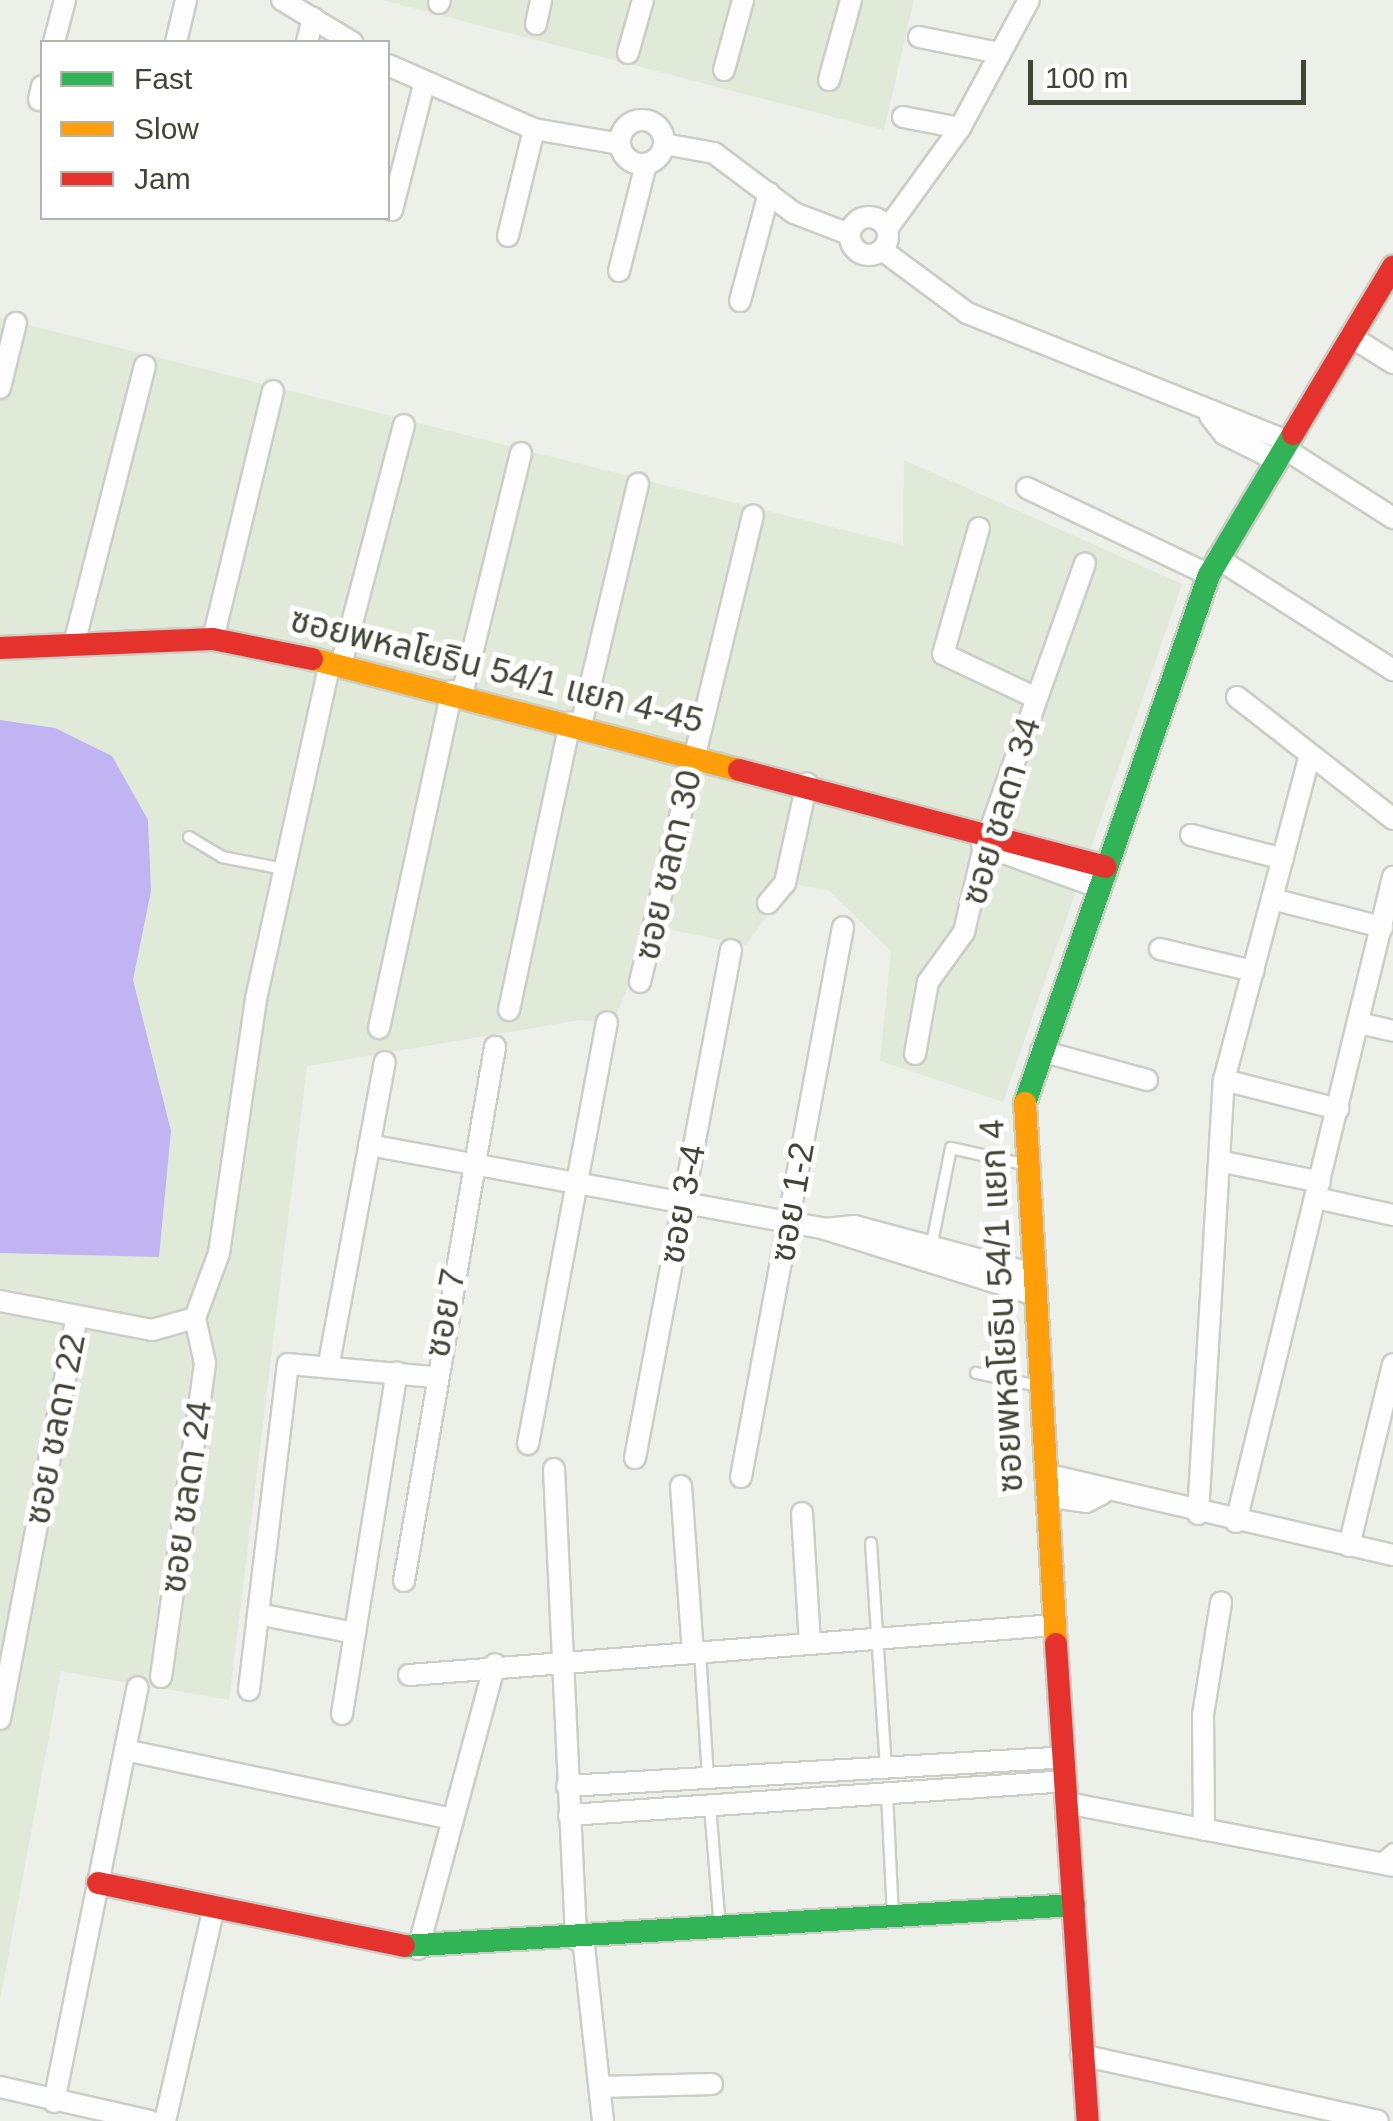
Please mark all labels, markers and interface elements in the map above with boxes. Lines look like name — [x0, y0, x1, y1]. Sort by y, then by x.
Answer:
legend — [40, 40, 390, 220]
scale bar — [1033, 40, 1310, 102]
text: 100 m — [1045, 61, 1128, 94]
text: Fast — [134, 62, 192, 95]
text: Slow — [134, 112, 199, 145]
text: Jam — [134, 162, 191, 195]
street label: ซอยพหลโยธิน 54/1 แยก 4-45 — [286, 598, 708, 742]
street label: ซอย ชลดา 34 — [953, 712, 1049, 910]
street label: ซอย ชลดา 30 — [626, 766, 710, 964]
street label: ซอยพหลโยธิน 54/1 แยก 4 — [970, 1118, 1032, 1494]
street label: ซอย 1-2 — [761, 1139, 823, 1265]
street label: ซอย 3-4 — [650, 1141, 714, 1267]
street label: ซอย 7 — [416, 1265, 474, 1361]
street label: ซอย ชลดา 22 — [16, 1330, 94, 1528]
street label: ซอย ชลดา 24 — [152, 1398, 220, 1596]

